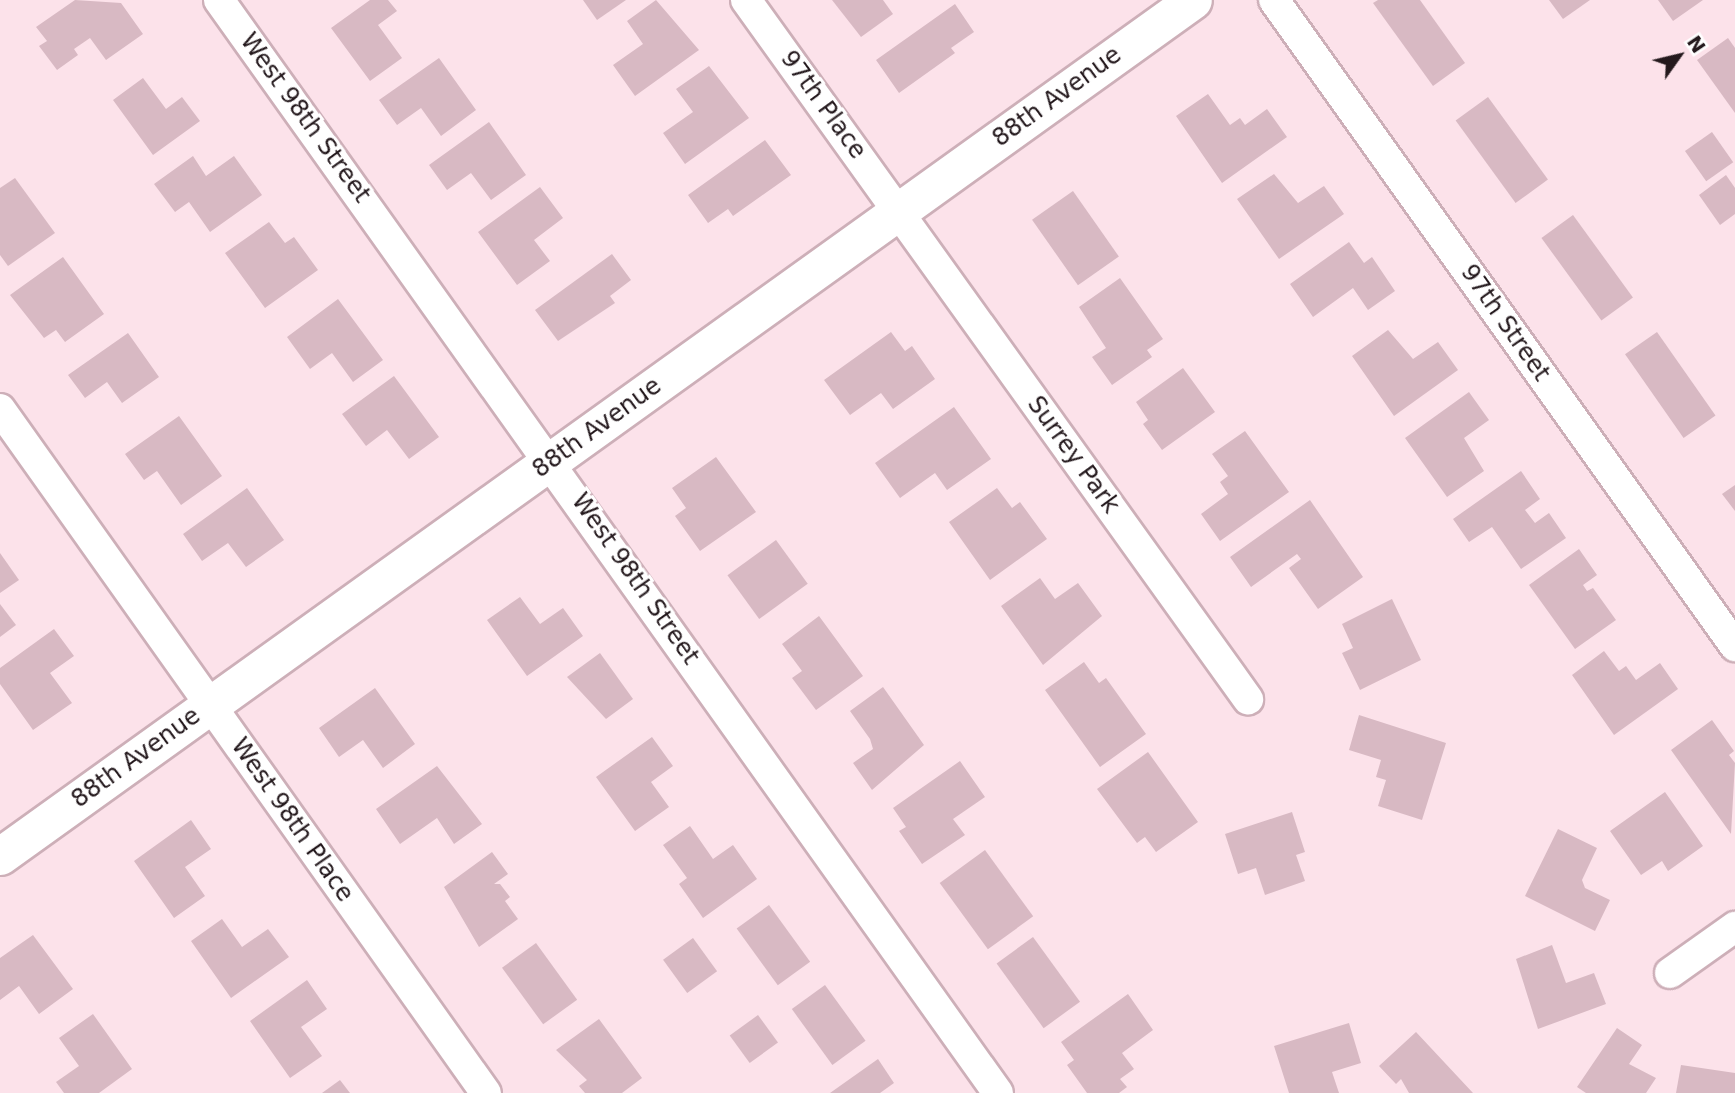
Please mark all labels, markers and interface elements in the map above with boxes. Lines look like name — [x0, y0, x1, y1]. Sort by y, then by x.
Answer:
north arrow — [1644, 21, 1714, 91]
street label: West 98th Street — [234, 28, 376, 208]
text: N — [1683, 32, 1710, 57]
street label: 88th Avenue — [987, 41, 1127, 153]
street label: 97th Place — [774, 45, 872, 165]
street label: 97th Street — [1454, 259, 1556, 387]
street label: 88th Avenue — [527, 372, 667, 484]
street label: Surrey Park — [1021, 391, 1125, 519]
street label: West 98th Street — [565, 488, 705, 670]
street label: 88th Avenue — [66, 702, 206, 814]
street label: West 98th Place — [225, 733, 359, 907]

